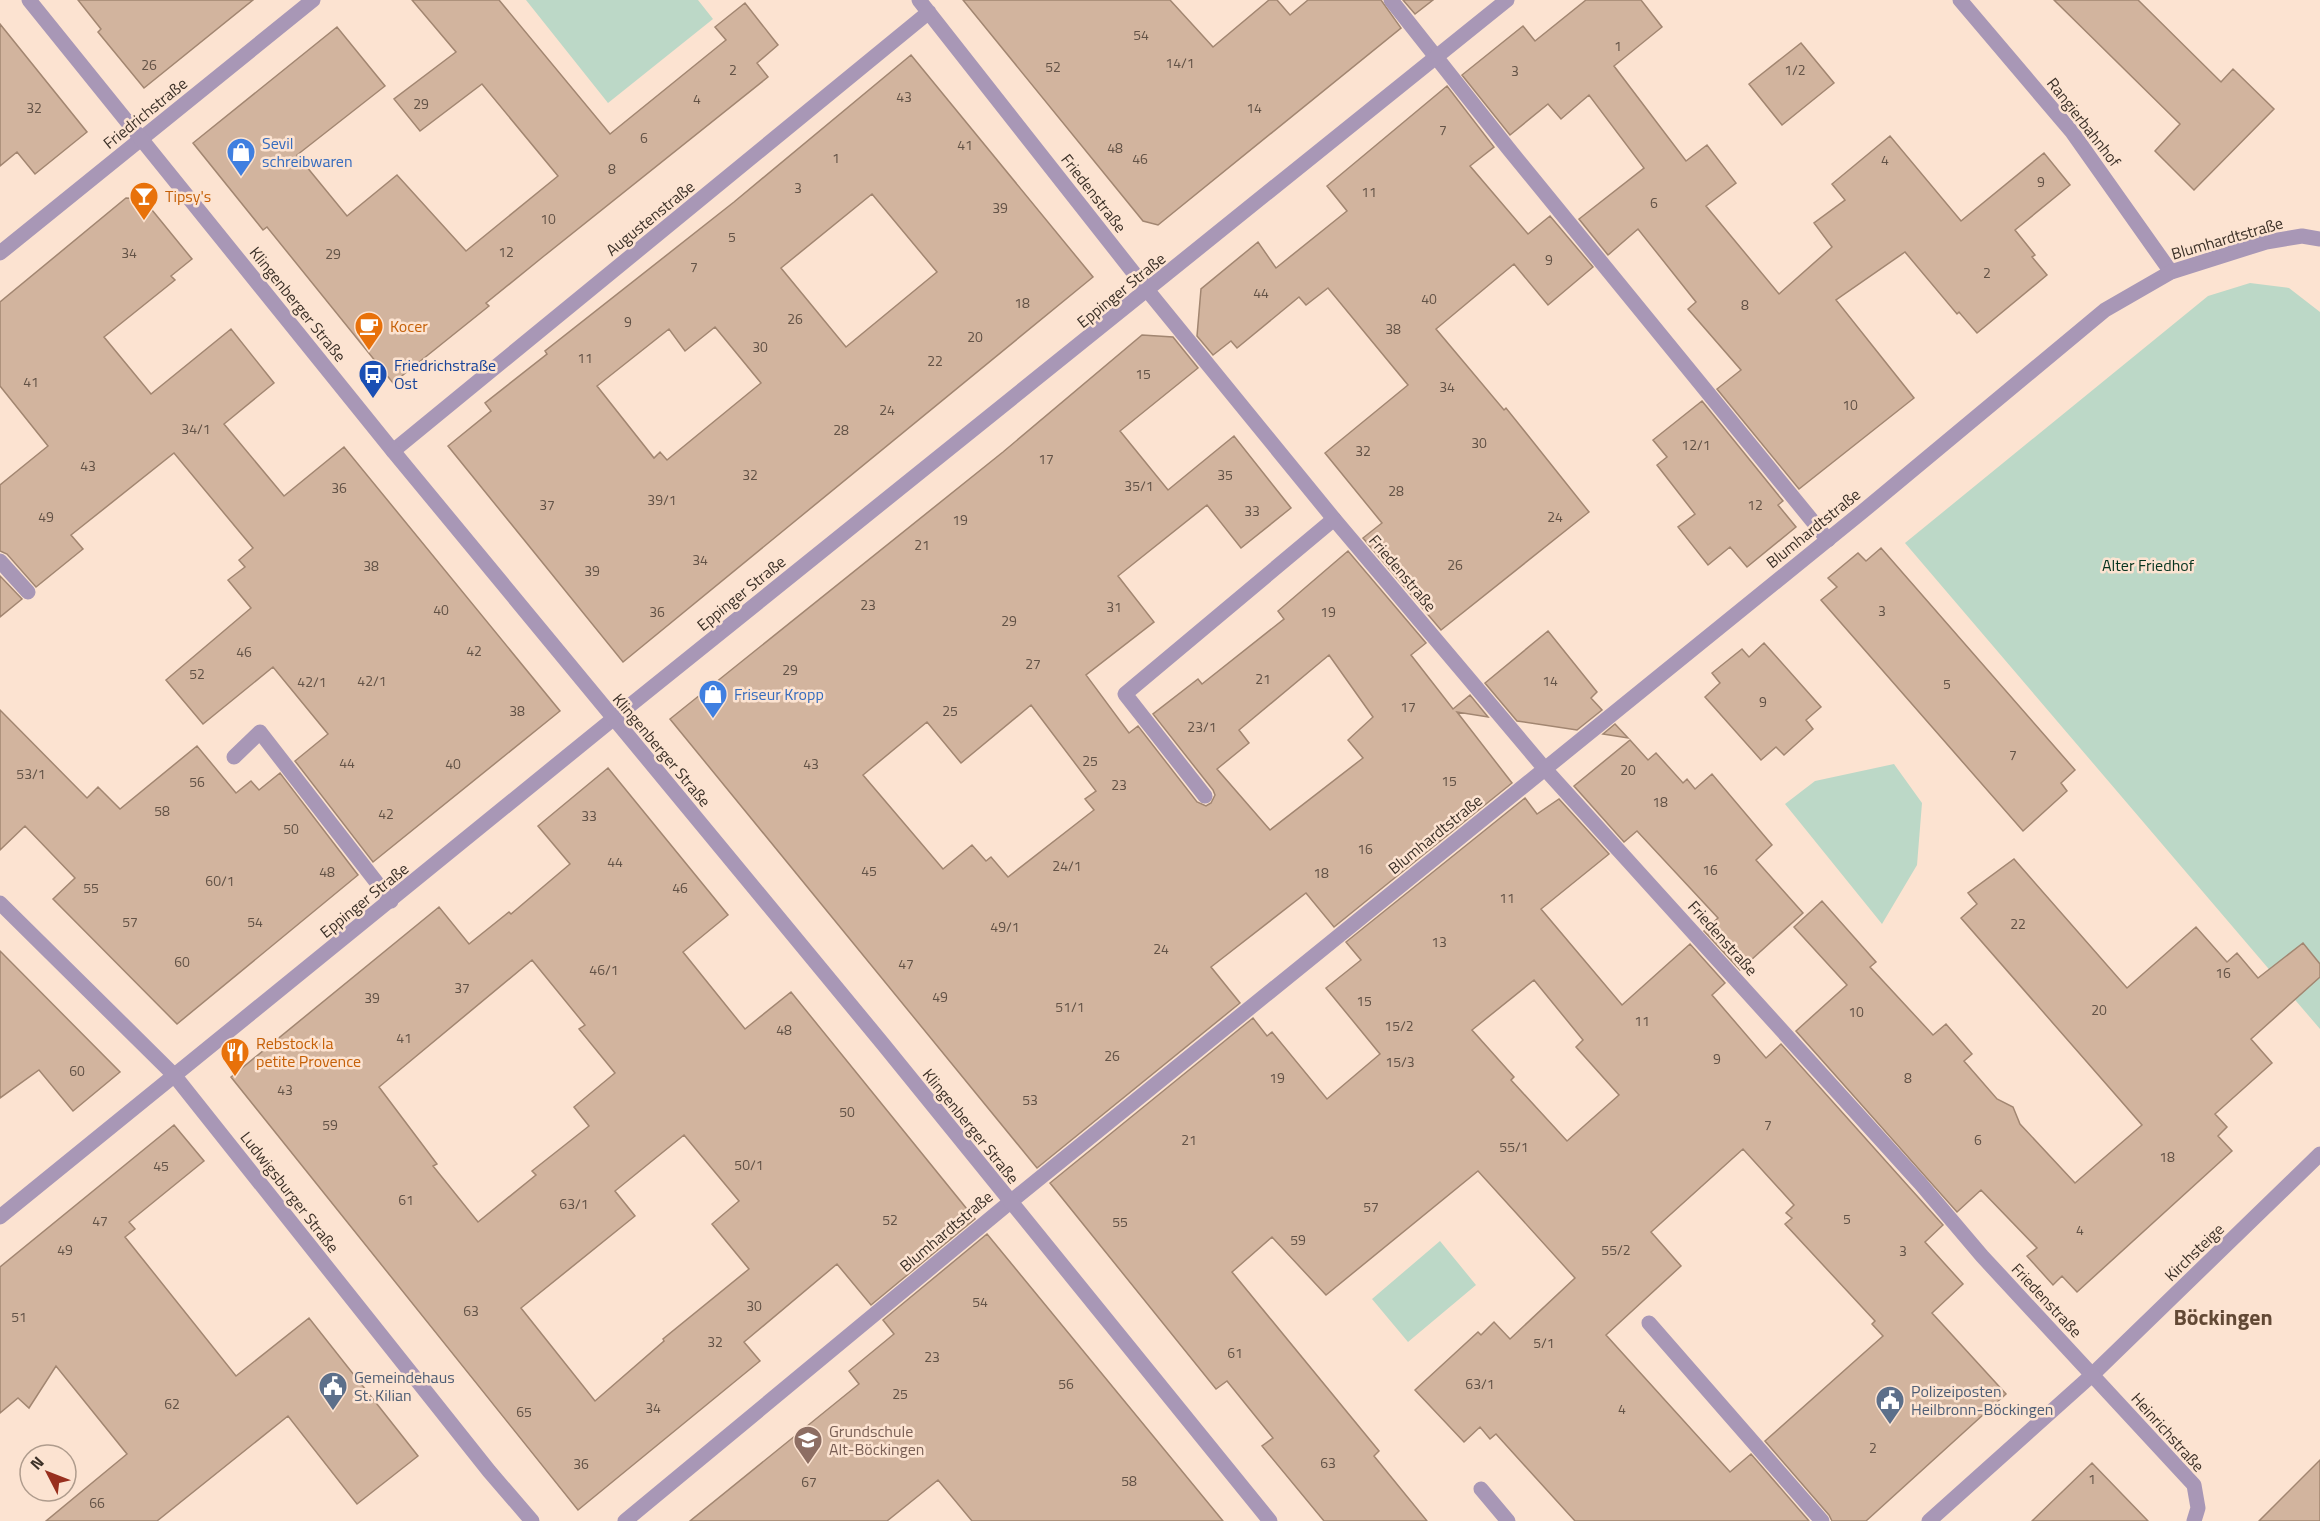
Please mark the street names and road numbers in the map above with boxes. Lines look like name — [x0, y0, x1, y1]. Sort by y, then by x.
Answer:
street label: Friedrichstraße — [98, 72, 192, 154]
street label: Rangierbahnhof — [2041, 72, 2127, 172]
street label: Friedenstraße — [1056, 148, 1132, 238]
street label: Augustenstraße — [600, 175, 700, 261]
street label: Blumhardtstraße — [2168, 211, 2286, 265]
street label: Klingenberger Straße — [244, 241, 352, 367]
street label: Eppinger Straße — [1071, 247, 1171, 333]
street label: Blumhardtstraße — [1761, 482, 1865, 574]
street label: Friedenstraße — [1364, 529, 1442, 617]
street label: Eppinger Straße — [691, 550, 791, 636]
street label: Klingenberger Straße — [607, 688, 717, 812]
street label: Blumhardtstraße — [1383, 788, 1487, 880]
street label: Eppinger Straße — [314, 857, 414, 943]
street label: Friedenstraße — [1683, 895, 1763, 981]
street label: Klingenberger Straße — [917, 1063, 1025, 1189]
street label: Ludwigsburger Straße — [235, 1126, 345, 1258]
street label: Blumhardtstraße — [894, 1185, 998, 1277]
street label: Kirchsteige — [2159, 1217, 2229, 1287]
street label: Friedenstraße — [2006, 1257, 2088, 1343]
street label: Heinrichstraße — [2126, 1387, 2210, 1477]

